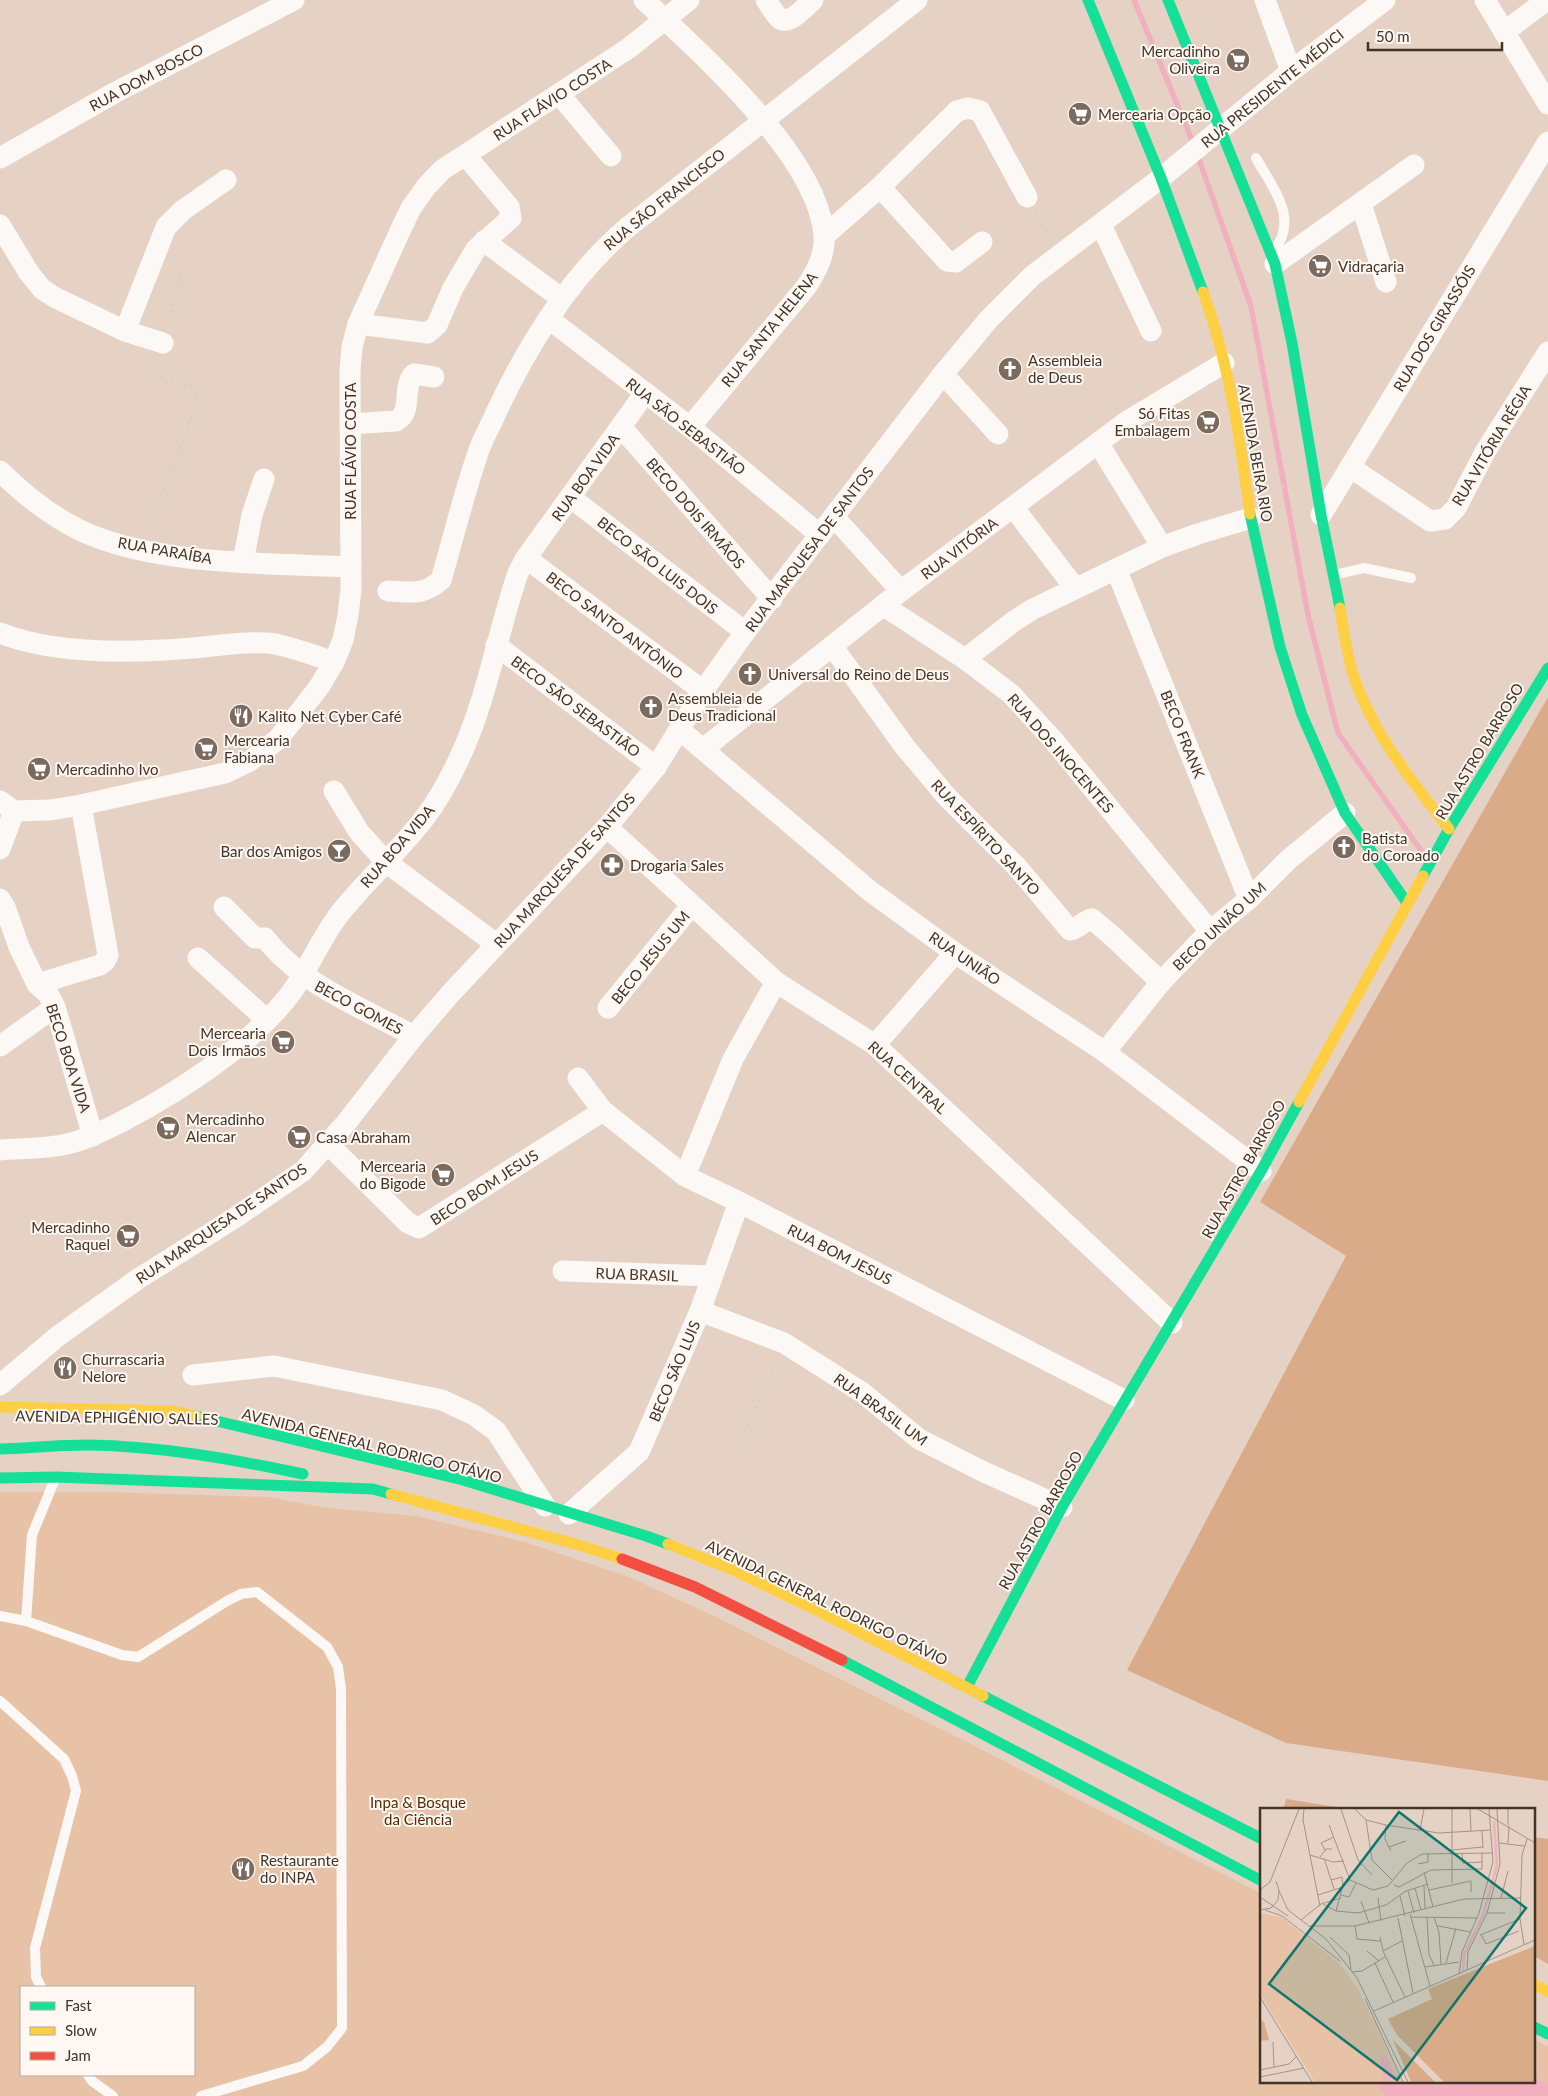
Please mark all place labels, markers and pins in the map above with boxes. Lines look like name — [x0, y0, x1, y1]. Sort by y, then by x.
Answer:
place label: Mercadinho Oliveira — [1141, 42, 1220, 77]
supermarket icon: Mercadinho Oliveira — [1225, 47, 1251, 73]
supermarket icon: Mercearia Opção — [1067, 101, 1093, 127]
place label: Mercearia Opção — [1098, 105, 1211, 123]
supermarket icon: Vidraçaria — [1307, 253, 1333, 279]
place label: Vidraçaria — [1338, 257, 1404, 275]
place label: Assembleia de Deus — [1028, 351, 1102, 386]
church icon: Assembleia de Deus — [997, 356, 1023, 382]
place label: Só Fitas Embalagem — [1114, 404, 1190, 439]
supermarket icon: Só Fitas Embalagem — [1195, 409, 1221, 435]
church icon: Universal do Reino de Deus — [737, 661, 763, 687]
place label: Universal do Reino de Deus — [768, 665, 949, 683]
place label: Assembleia de Deus Tradicional — [668, 689, 776, 724]
church icon: Assembleia de Deus Tradicional — [638, 694, 664, 720]
restaurant icon: Kalito Net Cyber Café — [228, 703, 254, 729]
place label: Kalito Net Cyber Café — [258, 707, 402, 725]
place label: Mercearia Fabiana — [224, 731, 290, 766]
supermarket icon: Mercearia Fabiana — [193, 736, 219, 762]
supermarket icon: Mercadinho Ivo — [26, 756, 52, 782]
place label: Mercadinho Ivo — [56, 760, 159, 778]
place label: Batista do Coroado — [1362, 829, 1439, 864]
church icon: Batista do Coroado — [1331, 834, 1357, 860]
bar icon: Bar dos Amigos — [326, 838, 352, 864]
place label: Bar dos Amigos — [221, 842, 322, 860]
pharmacy icon: Drogaria Sales — [599, 852, 625, 878]
place label: Drogaria Sales — [630, 856, 724, 874]
place label: Mercearia Dois Irmãos — [188, 1024, 266, 1059]
supermarket icon: Mercearia Dois Irmãos — [270, 1029, 296, 1055]
place label: Mercadinho Alencar — [186, 1110, 265, 1145]
supermarket icon: Mercadinho Alencar — [155, 1115, 181, 1141]
supermarket icon: Casa Abraham — [286, 1124, 312, 1150]
place label: Casa Abraham — [316, 1128, 410, 1146]
place label: Mercearia do Bigode — [360, 1157, 426, 1192]
supermarket icon: Mercearia do Bigode — [430, 1162, 456, 1188]
place label: Mercadinho Raquel — [31, 1218, 110, 1253]
supermarket icon: Mercadinho Raquel — [115, 1223, 141, 1249]
place label: Churrascaria Nelore — [82, 1350, 165, 1385]
restaurant icon: Churrascaria Nelore — [52, 1355, 78, 1381]
place label: Restaurante do INPA — [260, 1851, 339, 1886]
restaurant icon: Restaurante do INPA — [230, 1856, 256, 1882]

